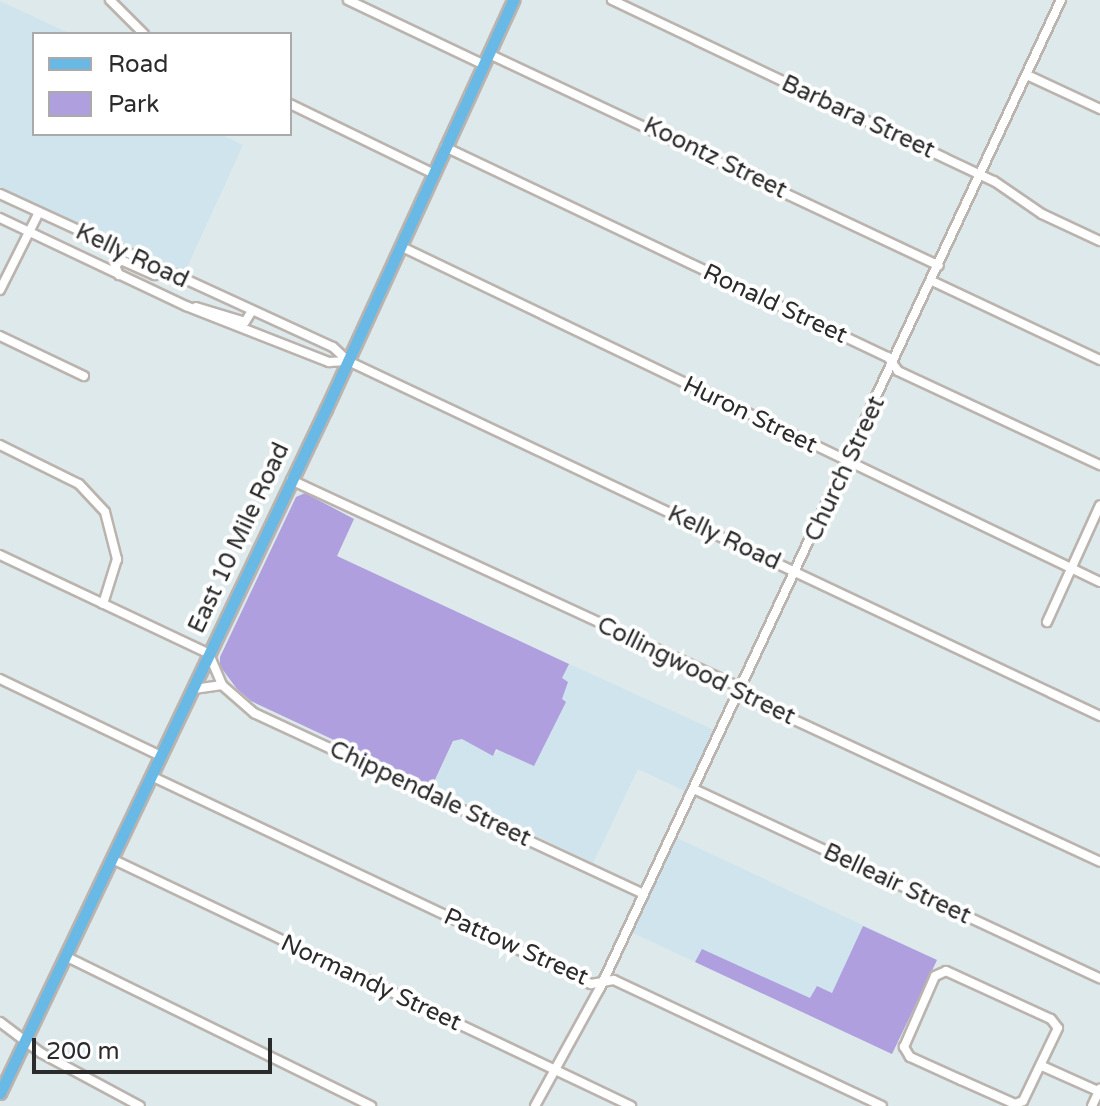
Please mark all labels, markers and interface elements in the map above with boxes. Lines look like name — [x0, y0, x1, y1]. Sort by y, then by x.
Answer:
legend — [32, 32, 292, 136]
text: Road — [108, 50, 168, 79]
street label: Barbara Street — [777, 69, 939, 165]
text: Park — [108, 90, 159, 119]
street label: Koontz Street — [639, 111, 791, 205]
street label: Kelly Road — [71, 217, 193, 295]
street label: Ronald Street — [698, 258, 852, 350]
street label: Huron Street — [678, 370, 822, 460]
street label: Church Street — [799, 392, 891, 546]
street label: East 10 Mile Road — [182, 438, 296, 638]
street label: Kelly Road — [663, 499, 785, 577]
street label: Collingwood Street — [592, 611, 800, 731]
street label: Chippendale Street — [325, 735, 535, 853]
street label: Belleair Street — [819, 837, 975, 931]
street label: Pattow Street — [439, 902, 593, 992]
street label: Normandy Street — [276, 929, 466, 1037]
scale bar — [36, 1022, 276, 1072]
text: 200 m — [46, 1037, 120, 1066]

